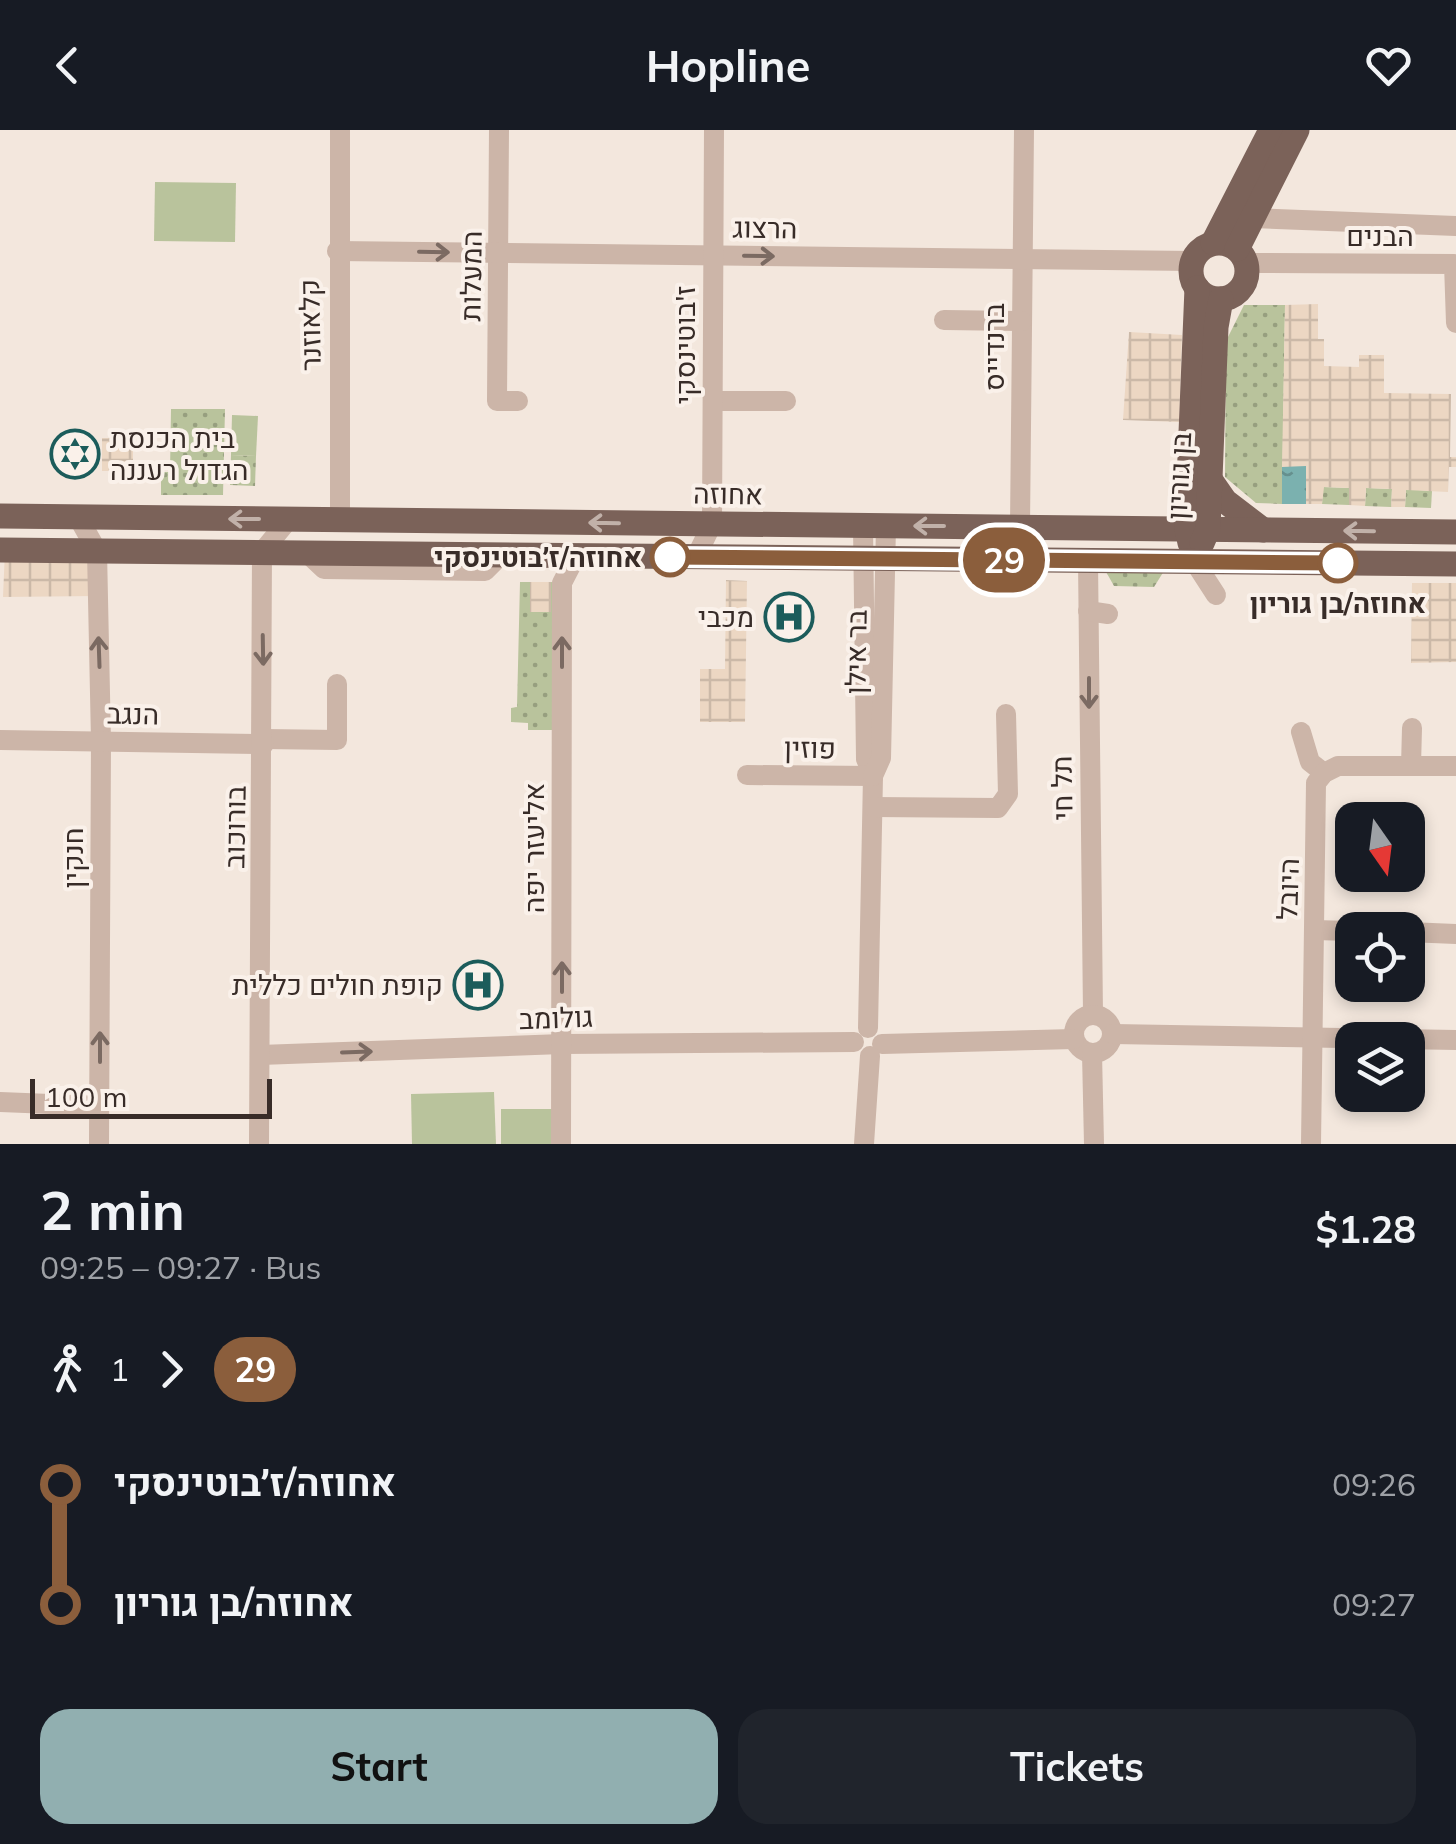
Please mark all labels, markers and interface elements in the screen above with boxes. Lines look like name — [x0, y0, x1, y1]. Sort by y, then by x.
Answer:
text: Hopline — [646, 37, 810, 93]
icon: back — [40, 38, 95, 93]
icon: heart — [1361, 38, 1416, 93]
street label: הרצוג — [732, 209, 798, 246]
street label: הבנים — [1346, 218, 1414, 253]
street label: המעלות — [452, 230, 489, 322]
one-way arrow — [418, 242, 450, 262]
one-way arrow — [743, 246, 775, 265]
street label: קלאוזנר — [291, 279, 328, 371]
street label: ז'בוטינסקי — [667, 286, 702, 404]
street label: ברנדייס — [976, 303, 1011, 391]
place label: בית הכנסת הגדול רעננה — [110, 420, 249, 487]
synagogue icon: בית הכנסת הגדול רעננה — [49, 428, 101, 480]
street label: בן גוריון — [1159, 431, 1198, 521]
street label: אחוזה — [693, 475, 763, 512]
one-way arrow — [228, 510, 260, 528]
one-way arrow — [588, 514, 620, 532]
one-way arrow — [913, 516, 946, 536]
one-way arrow — [1343, 522, 1376, 540]
line badge: 29 — [959, 528, 1049, 592]
marker: אחוזה/ז׳בוטינסקי — [651, 538, 689, 576]
text: 29 — [983, 538, 1025, 582]
place label: אחוזה/ז׳בוטינסקי — [434, 539, 642, 574]
marker: אחוזה/בן גוריון — [1319, 544, 1357, 582]
place label: אחוזה/בן גוריון — [1250, 585, 1426, 620]
hospital icon: מכבי — [763, 591, 815, 643]
place label: מכבי — [698, 599, 754, 634]
street label: בר אילן — [837, 609, 874, 695]
one-way arrow — [254, 632, 272, 665]
one-way arrow — [89, 636, 108, 668]
one-way arrow — [552, 636, 572, 668]
one-way arrow — [1079, 677, 1098, 709]
street label: הנגב — [107, 696, 159, 731]
street label: פוזין — [784, 730, 836, 765]
street label: תל חי — [1043, 755, 1080, 821]
street label: אליעזר יפה — [516, 783, 551, 913]
street label: בורוכוב — [216, 785, 253, 869]
north arrow — [1335, 802, 1425, 892]
map controls — [1335, 802, 1425, 1112]
street label: חנקין — [55, 827, 90, 889]
street label: היובל — [1269, 857, 1306, 921]
button: locate — [1335, 912, 1425, 1002]
hospital icon: קופת חולים כללית — [452, 959, 504, 1011]
one-way arrow — [552, 961, 572, 994]
place label: קופת חולים כללית — [232, 967, 443, 1002]
street label: גולומב — [518, 999, 594, 1036]
button: layers — [1335, 1022, 1425, 1112]
one-way arrow — [90, 1031, 110, 1064]
one-way arrow — [340, 1043, 372, 1062]
scale bar — [30, 1074, 272, 1118]
text: 100 m — [45, 1079, 127, 1114]
text: 2 min — [40, 1175, 185, 1244]
text: $1.28 — [1315, 1205, 1416, 1253]
text: 09:25 – 09:27 · Bus — [40, 1247, 321, 1287]
icon: walk — [40, 1342, 95, 1397]
icon: forward — [144, 1342, 199, 1397]
text: 29 — [234, 1347, 276, 1391]
text: 1 — [110, 1349, 129, 1389]
text: אחוזה/ז׳בוטינסקי — [114, 1458, 396, 1506]
text: 09:26 — [1332, 1464, 1416, 1504]
text: אחוזה/בן גוריון — [114, 1578, 353, 1626]
text: 09:27 — [1332, 1584, 1416, 1624]
button: Start — [40, 1709, 718, 1824]
button: Tickets — [738, 1709, 1416, 1824]

